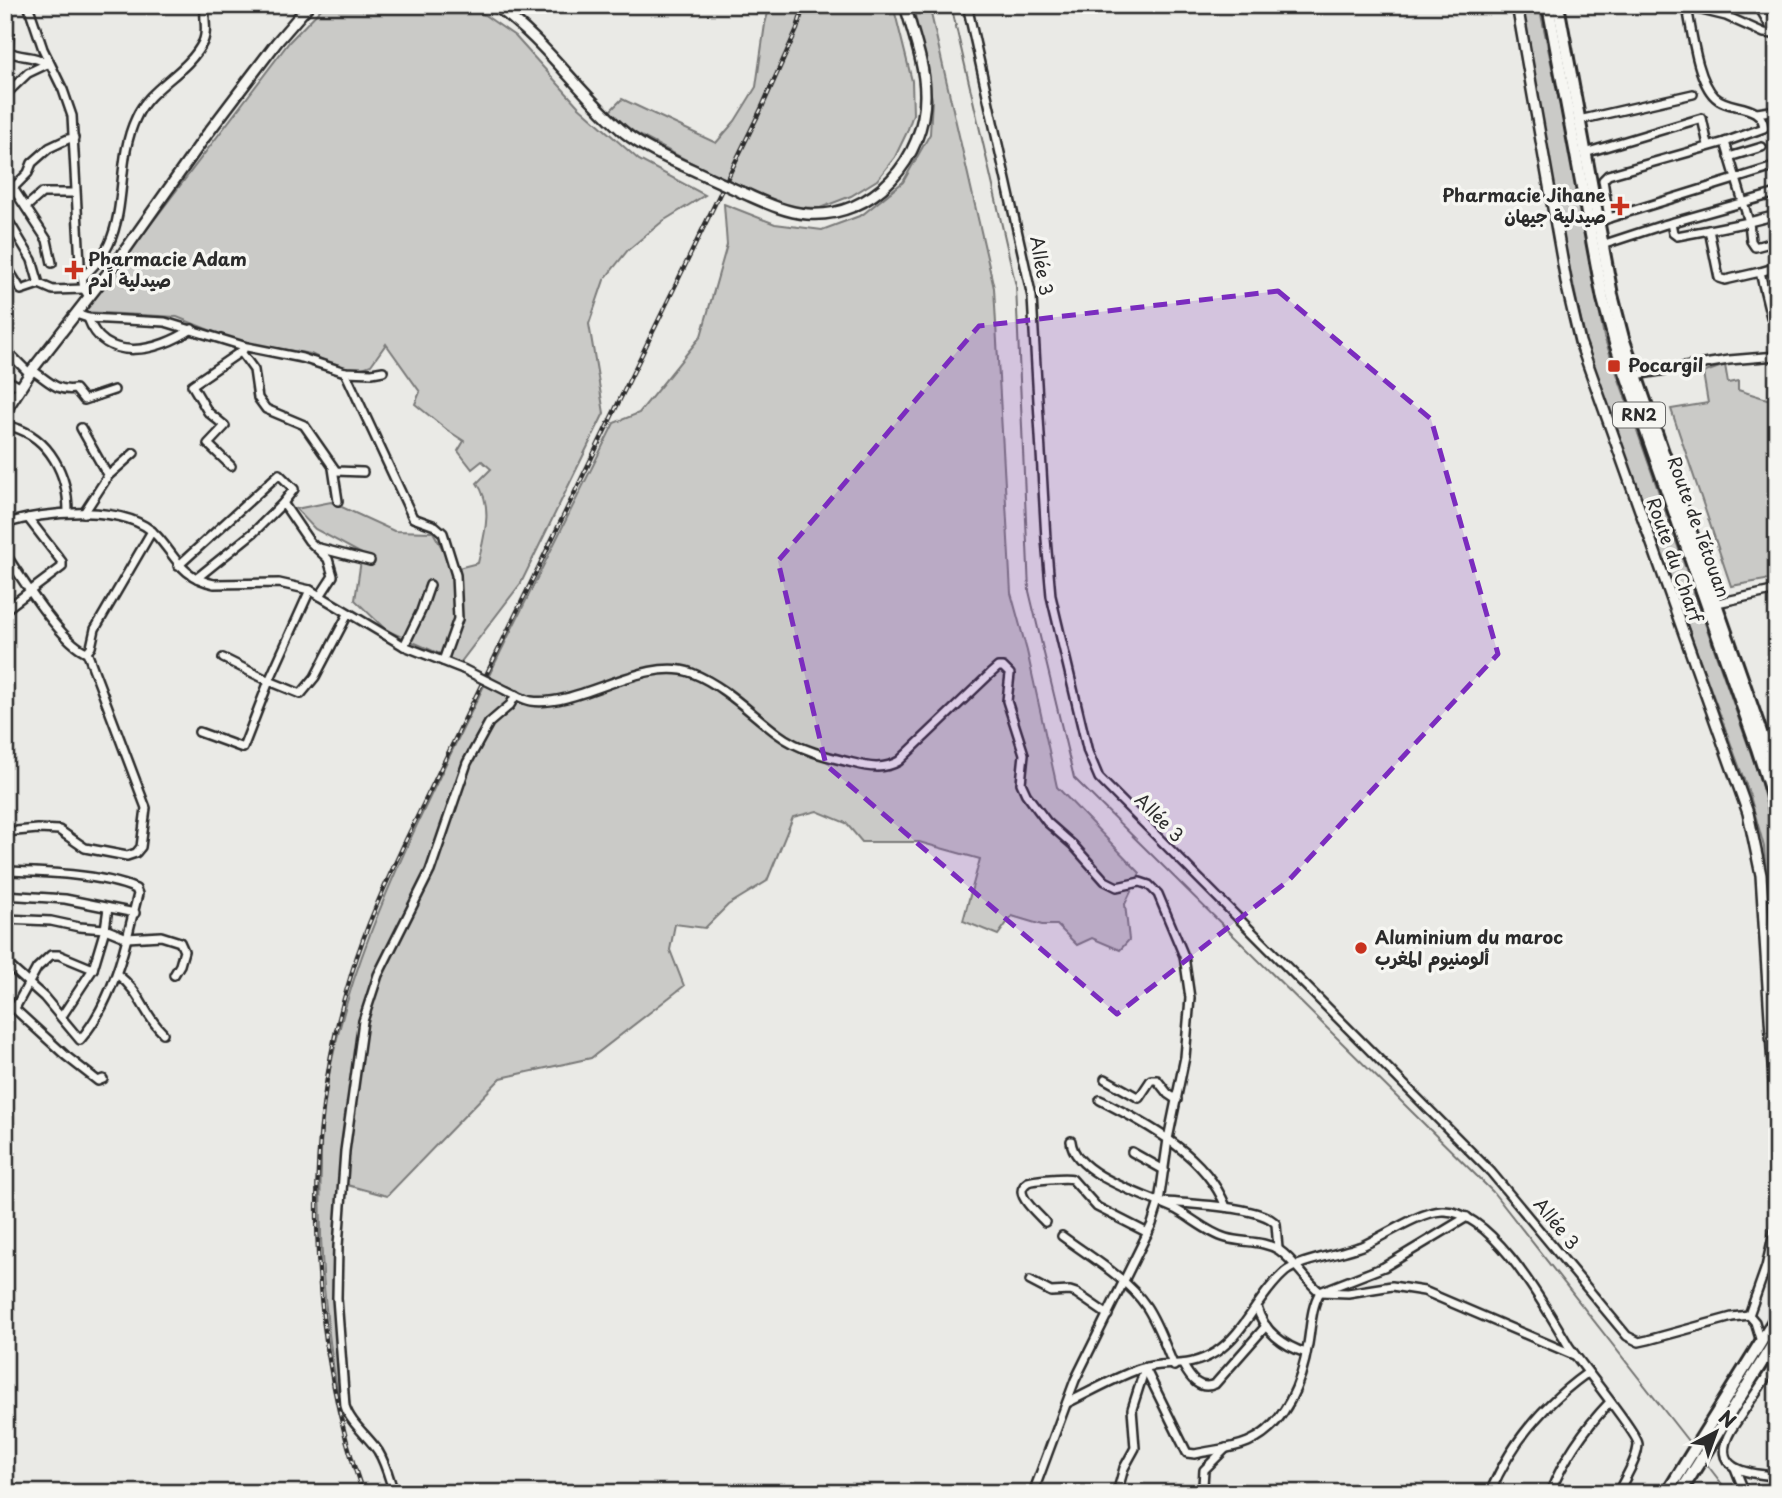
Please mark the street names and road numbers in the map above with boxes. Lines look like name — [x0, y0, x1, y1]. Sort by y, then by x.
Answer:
street label: Allée 3 — [1024, 234, 1061, 298]
road number: RN2 — [1613, 402, 1665, 428]
street label: Route de Tétouan — [1661, 452, 1738, 601]
street label: Route du Charf — [1640, 493, 1711, 627]
street label: Allée 3 — [1129, 786, 1191, 848]
street label: Allée 3 — [1528, 1191, 1587, 1255]

